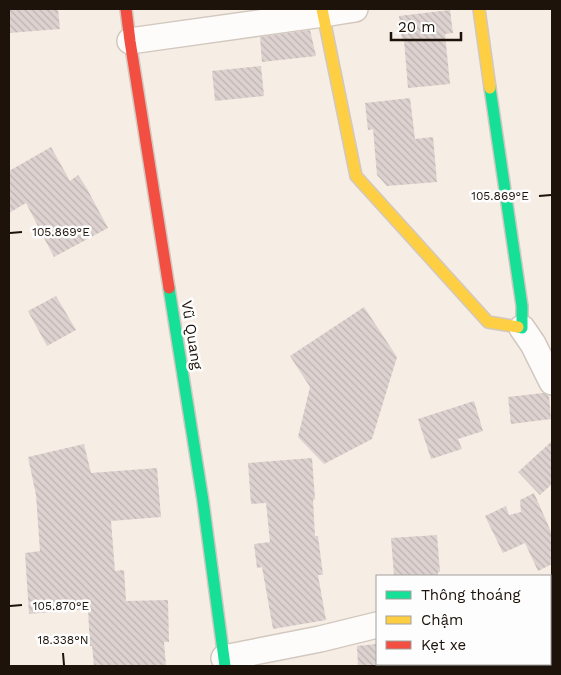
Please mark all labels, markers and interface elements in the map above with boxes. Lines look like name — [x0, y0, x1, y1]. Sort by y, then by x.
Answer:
scale bar — [391, 10, 461, 42]
text: 20 m — [398, 18, 436, 36]
text: 105.869°E — [471, 189, 529, 203]
text: 105.869°E — [32, 225, 90, 239]
street label: Vũ Quang — [178, 299, 206, 371]
legend — [376, 575, 551, 665]
text: Thông thoáng — [421, 586, 520, 604]
text: 105.870°E — [33, 599, 90, 613]
text: Chậm — [421, 611, 463, 629]
text: 18.338°N — [38, 633, 88, 647]
text: Kẹt xe — [421, 636, 466, 654]

